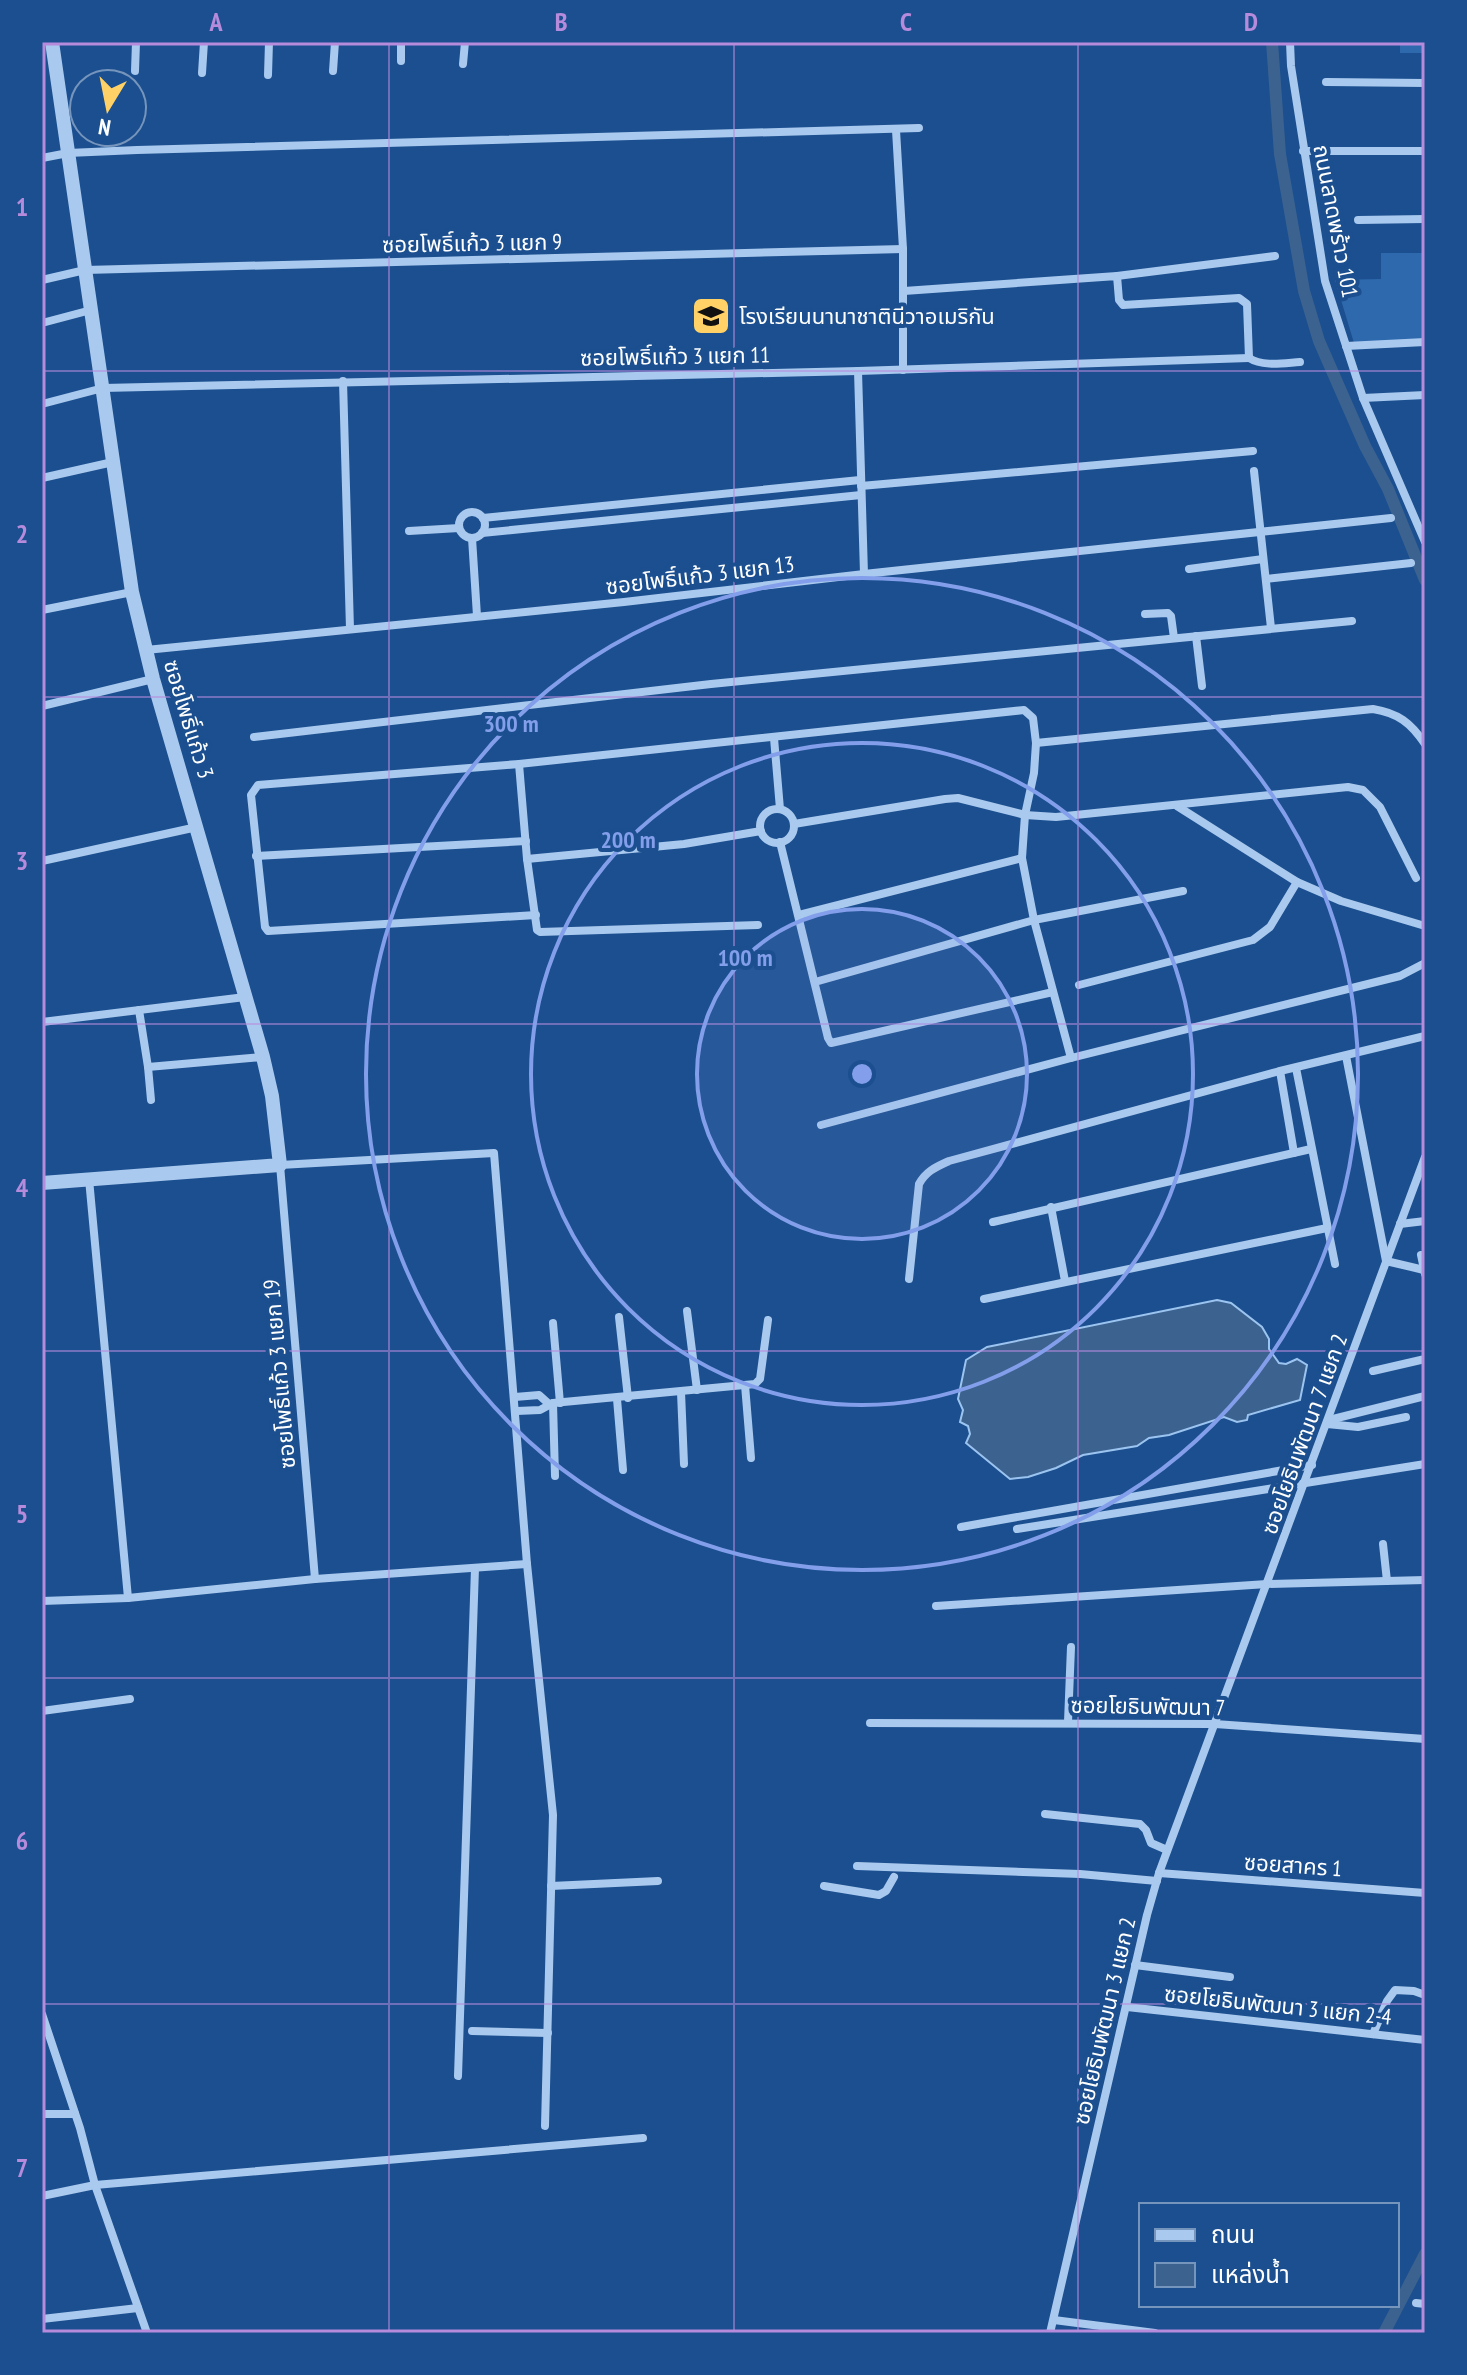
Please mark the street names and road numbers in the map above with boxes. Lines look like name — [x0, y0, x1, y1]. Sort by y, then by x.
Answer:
street label: ถนนลาดพร้าว 101 — [1307, 142, 1365, 300]
street label: ซอยโพธิ์แก้ว 3 แยก 9 — [382, 227, 562, 259]
street label: ซอยโพธิ์แก้ว 3 แยก 11 — [580, 340, 770, 372]
street label: ซอยโพธิ์แก้ว 3 แยก 13 — [604, 550, 796, 600]
street label: ซอยโพธิ์แก้ว 3 — [158, 656, 220, 782]
street label: ซอยโพธิ์แก้ว 3 แยก 19 — [257, 1278, 301, 1470]
street label: ซอยโยธินพัฒนา 7 แยก 2 — [1255, 1330, 1353, 1538]
street label: ซอยโยธินพัฒนา 7 — [1070, 1691, 1226, 1721]
street label: ซอยสาคร 1 — [1243, 1848, 1343, 1882]
street label: ซอยโยธินพัฒนา 3 แยก 2 — [1067, 1915, 1141, 2127]
street label: ซอยโยธินพัฒนา 3 แยก 2-4 — [1163, 1979, 1393, 2031]

